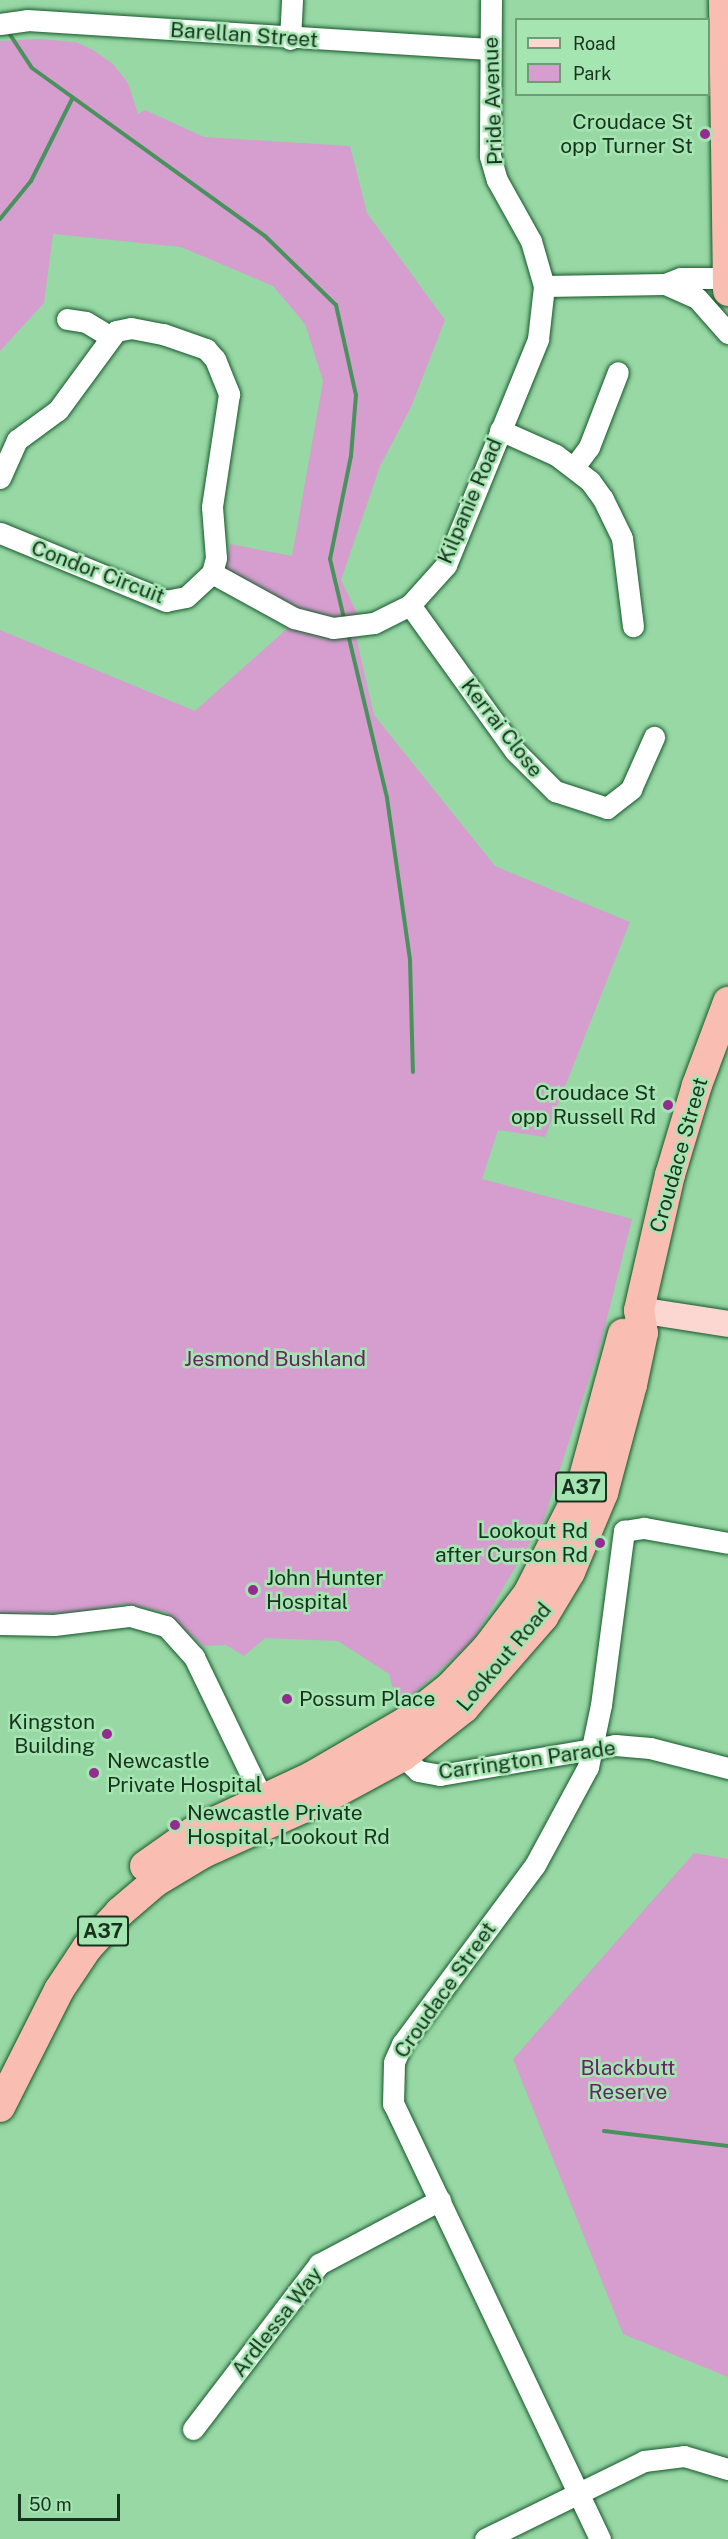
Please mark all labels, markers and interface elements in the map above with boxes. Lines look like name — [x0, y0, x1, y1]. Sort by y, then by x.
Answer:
street label: Barellan Street — [169, 17, 319, 53]
legend — [515, 18, 710, 96]
text: Road — [573, 33, 616, 54]
street label: Pride Avenue — [478, 36, 508, 166]
text: Park — [573, 63, 611, 84]
place label: Croudace St opp Turner St — [560, 109, 693, 159]
marker: Croudace St opp Turner St — [698, 127, 712, 141]
street label: Kilpanie Road — [432, 434, 508, 568]
street label: Condor Circuit — [28, 535, 168, 609]
street label: Kerrai Close — [456, 674, 548, 782]
street label: Croudace Street — [645, 1074, 713, 1236]
place label: Croudace St opp Russell Rd — [511, 1080, 656, 1130]
marker: Croudace St opp Russell Rd — [661, 1098, 675, 1112]
park label: Jesmond Bushland — [184, 1346, 366, 1372]
road number: A37 — [554, 1470, 608, 1504]
place label: Lookout Rd after Curson Rd — [435, 1518, 588, 1568]
marker: Lookout Rd after Curson Rd — [593, 1536, 607, 1550]
place label: John Hunter Hospital — [266, 1565, 383, 1615]
marker: John Hunter Hospital — [244, 1581, 262, 1599]
street label: Lookout Road — [451, 1598, 557, 1716]
place label: Possum Place — [299, 1686, 435, 1712]
marker: Possum Place — [280, 1692, 294, 1706]
place label: Kingston Building — [8, 1709, 95, 1759]
marker: Kingston Building — [100, 1727, 114, 1741]
street label: Carrington Parade — [437, 1735, 617, 1785]
place label: Newcastle Private Hospital — [107, 1748, 262, 1798]
marker: Newcastle Private Hospital — [85, 1764, 103, 1782]
place label: Newcastle Private Hospital, Lookout Rd — [187, 1800, 390, 1850]
marker: Newcastle Private Hospital, Lookout Rd — [168, 1818, 182, 1832]
road number: A37 — [76, 1914, 130, 1948]
street label: Croudace Street — [389, 1917, 501, 2063]
park label: Blackbutt Reserve — [581, 2055, 675, 2105]
street label: Ardlessa Way — [226, 2262, 328, 2382]
scale bar — [21, 2482, 123, 2520]
text: 50 m — [29, 2494, 72, 2515]

